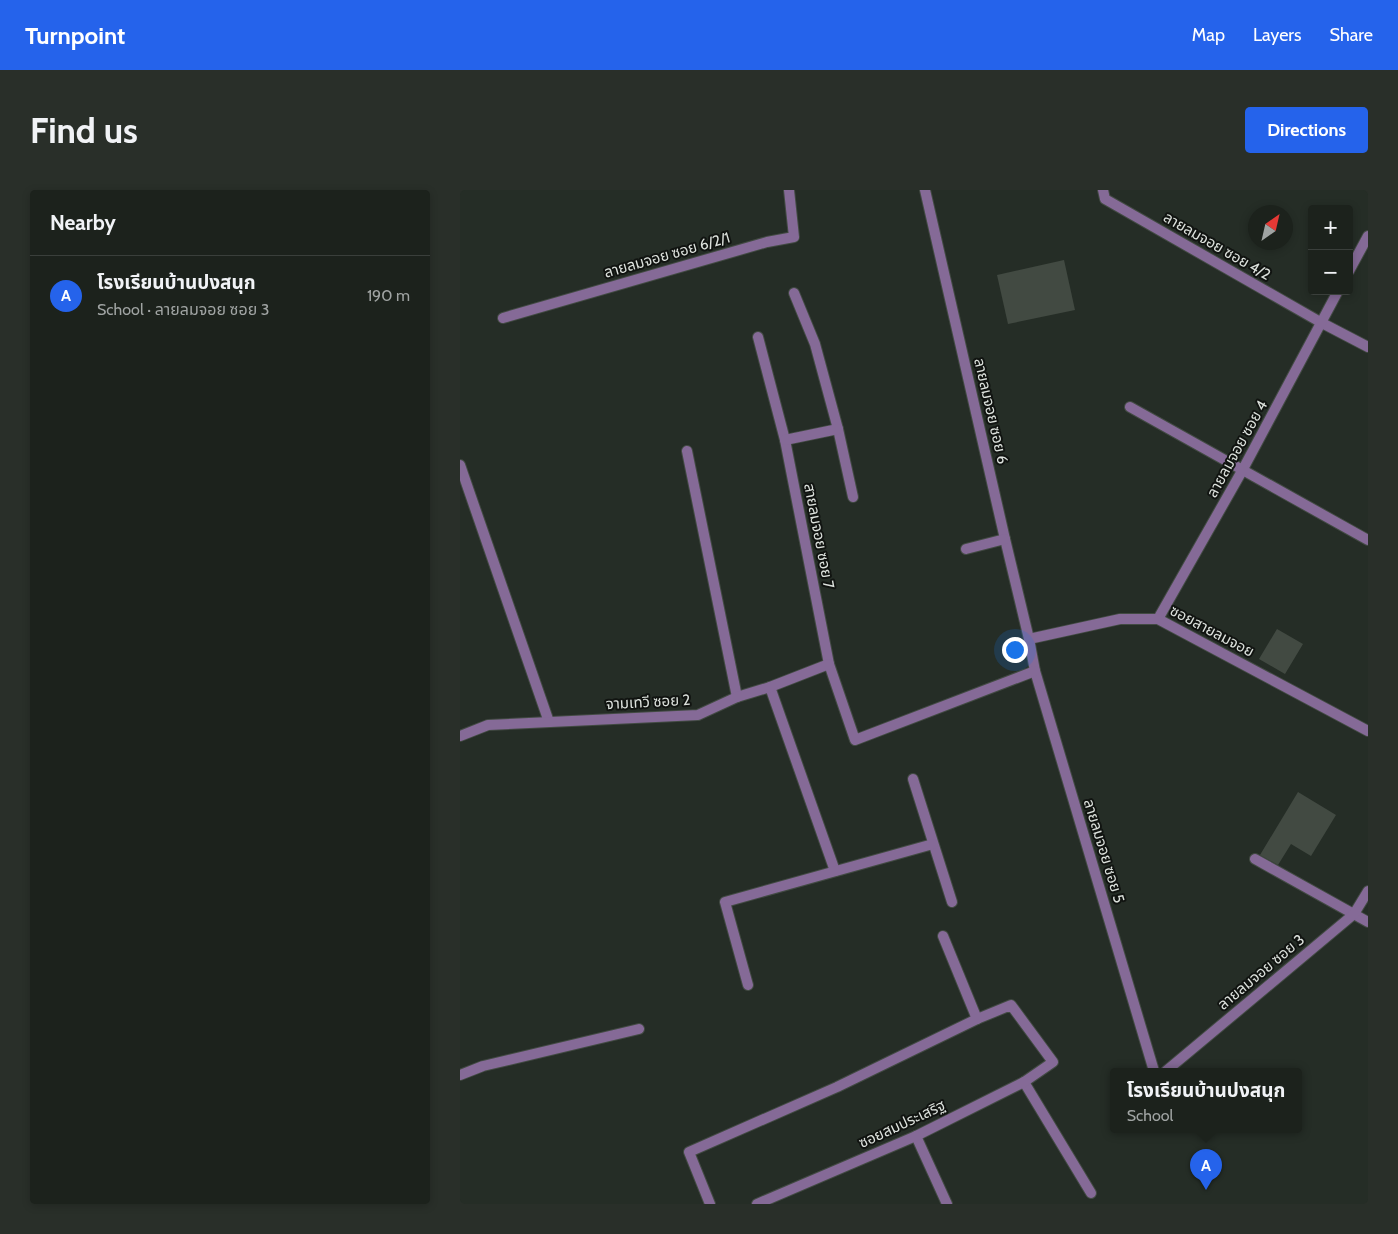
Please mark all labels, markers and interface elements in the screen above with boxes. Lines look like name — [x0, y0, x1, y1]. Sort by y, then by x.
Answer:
text: Turnpoint — [25, 21, 125, 50]
text: Map — [1192, 24, 1225, 46]
text: Layers — [1253, 24, 1302, 46]
text: Share — [1330, 24, 1373, 46]
button: Directions — [1245, 107, 1368, 153]
text: Find us — [30, 109, 138, 152]
north arrow — [1248, 205, 1293, 250]
map controls — [1308, 205, 1353, 295]
button: + — [1308, 205, 1353, 250]
street label: ลายลมจอย ซอย 4/2 — [1160, 208, 1274, 284]
text: Nearby — [50, 210, 116, 235]
street label: ลายลมจอย ซอย 6/2/1 — [602, 228, 732, 282]
button: − — [1308, 250, 1353, 295]
text: โรงเรียนบ้านปงสนุก — [97, 271, 256, 294]
text: A — [61, 286, 71, 305]
text: 190 m — [367, 286, 410, 305]
text: School · ลายลมจอย ซอย 3 — [97, 300, 269, 319]
street label: ลายลมจอย ซอย 6 — [970, 356, 1012, 466]
street label: ลายลมจอย ซอย 4 — [1203, 397, 1271, 501]
street label: สายลมจอย ซอย 7 — [800, 482, 838, 591]
street label: ซอยสายลมจอย — [1167, 601, 1257, 661]
your location — [1002, 637, 1028, 663]
street label: จามเทวี ซอย 2 — [605, 691, 691, 713]
street label: ลายลมจอย ซอย 5 — [1080, 797, 1128, 905]
street label: ลายลมจอย ซอย 3 — [1214, 931, 1308, 1013]
popup — [1110, 1068, 1302, 1133]
text: โรงเรียนบ้านปงสนุก — [1127, 1079, 1285, 1102]
street label: ซอยสมประเสริฐ — [856, 1096, 948, 1152]
text: School — [1127, 1106, 1173, 1125]
pin: A — [1190, 1149, 1222, 1190]

